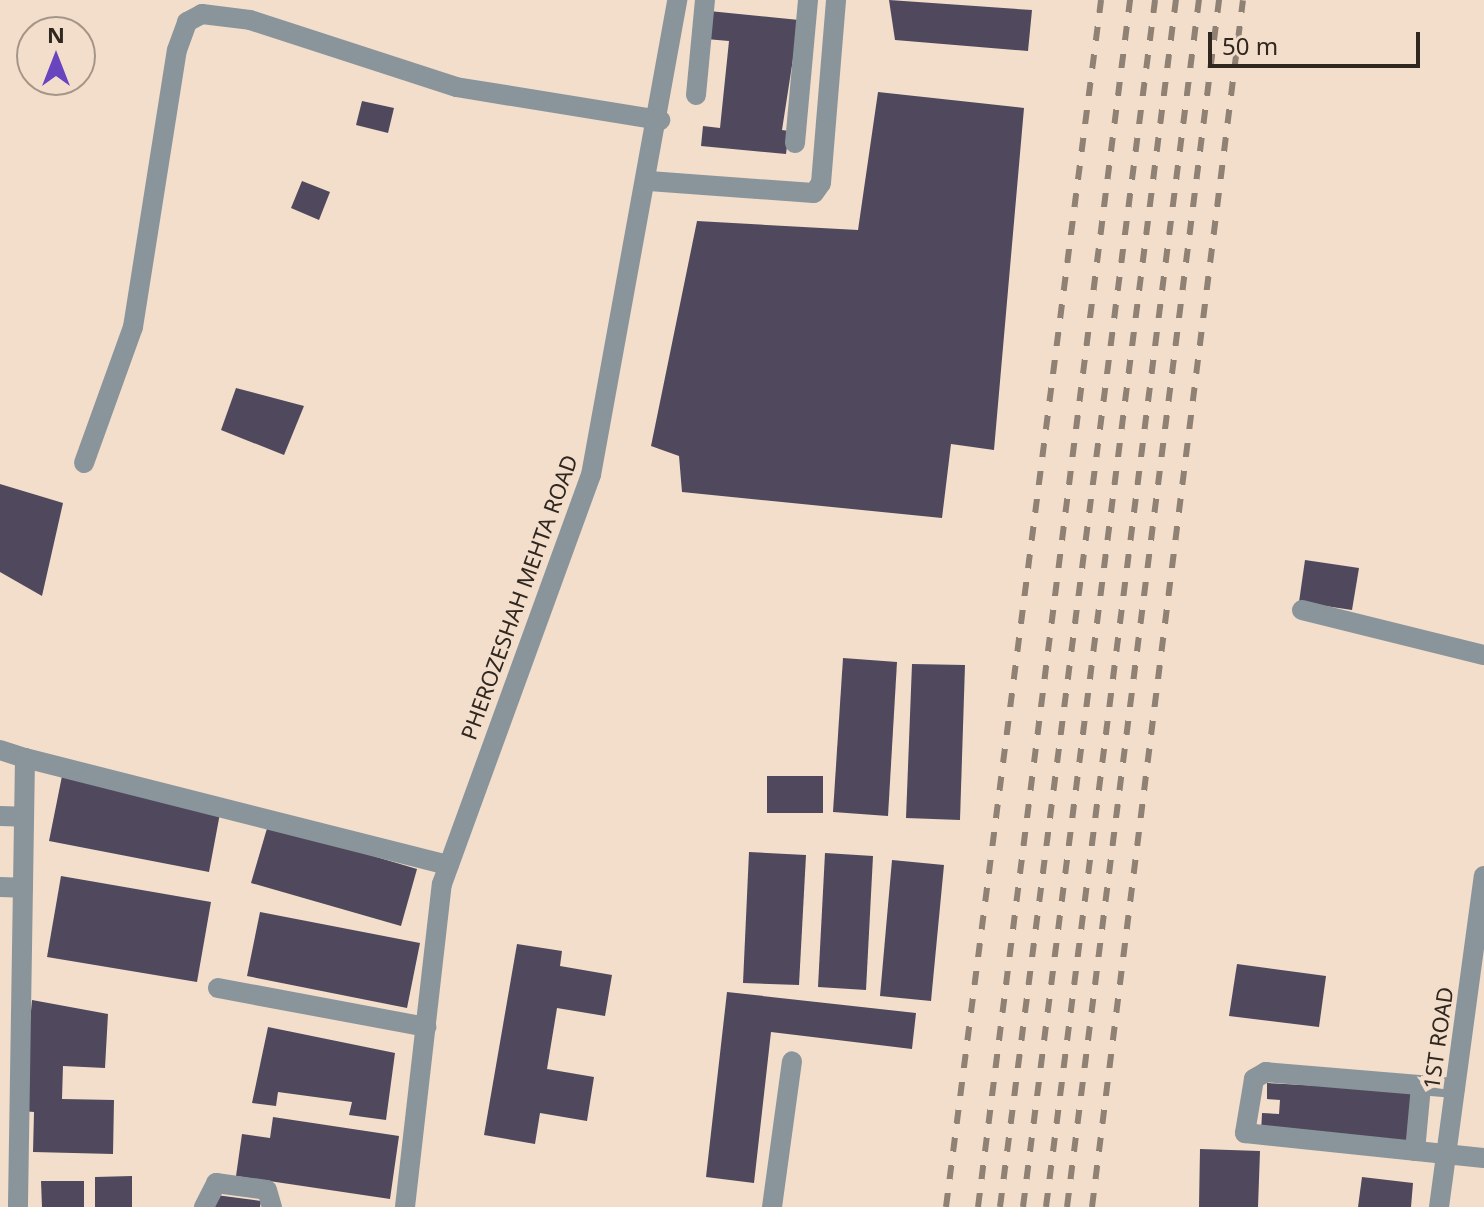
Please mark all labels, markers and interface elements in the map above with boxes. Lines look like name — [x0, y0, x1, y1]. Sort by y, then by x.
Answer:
north arrow — [16, 16, 96, 96]
scale bar — [1212, 16, 1424, 66]
text: N — [47, 19, 65, 49]
text: 50 m — [1222, 29, 1278, 62]
street label: PHEROZESHAH MEHTA ROAD — [455, 451, 583, 743]
street label: 1ST ROAD — [1418, 985, 1458, 1091]

